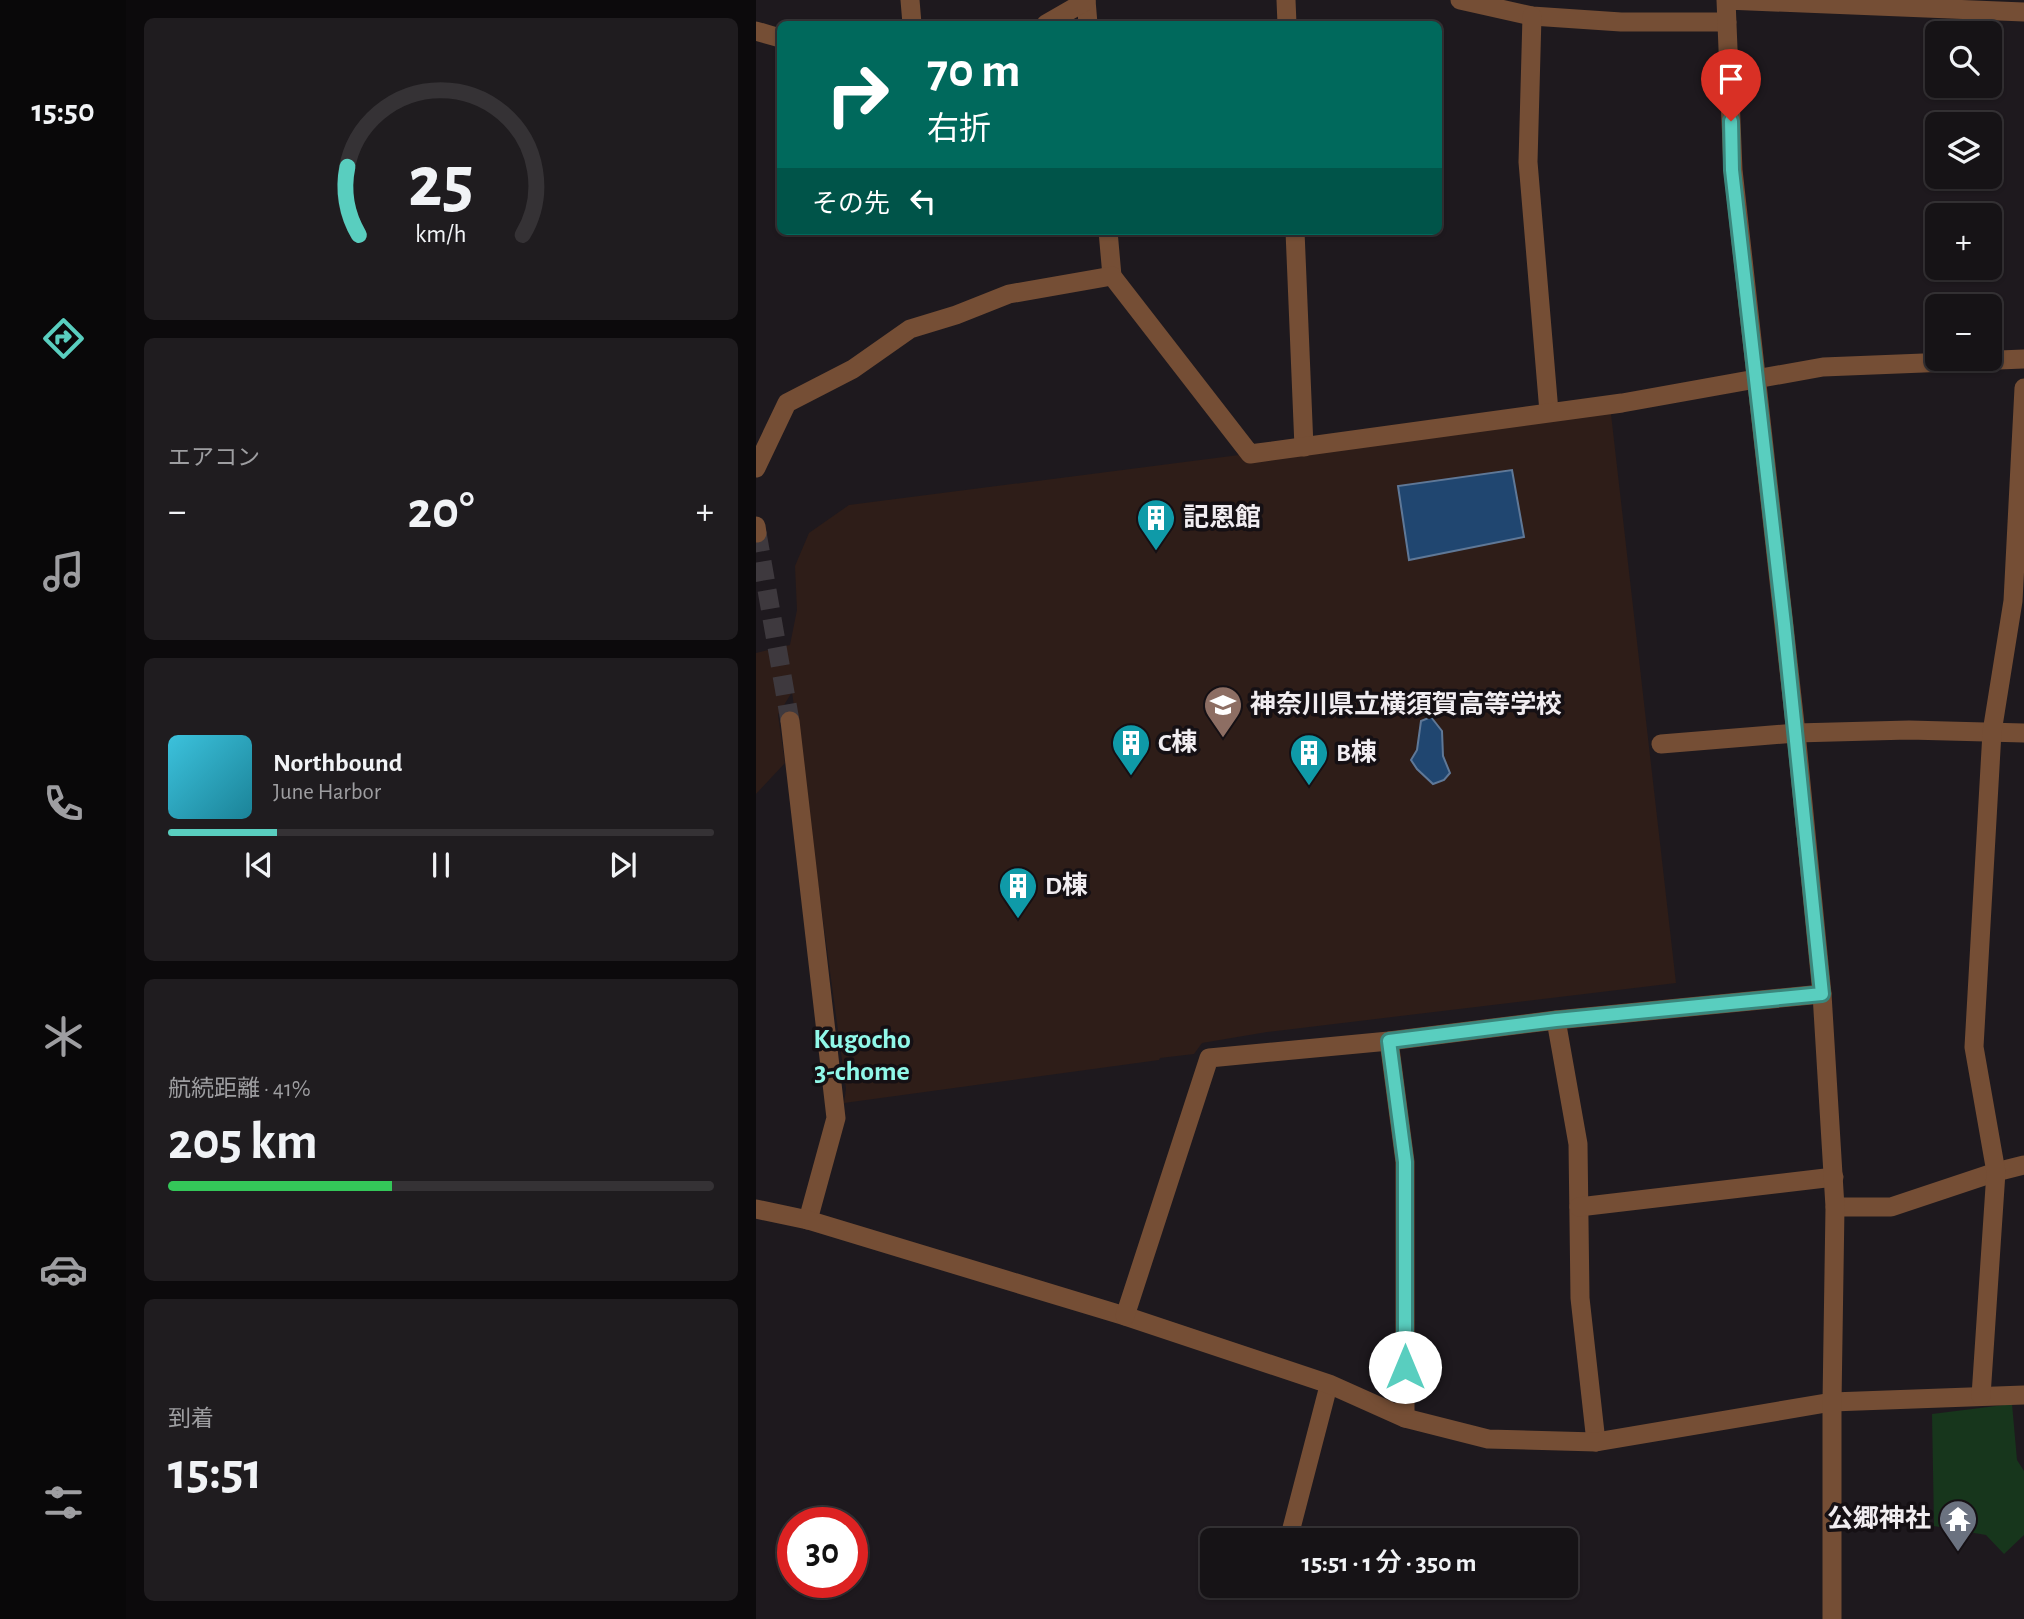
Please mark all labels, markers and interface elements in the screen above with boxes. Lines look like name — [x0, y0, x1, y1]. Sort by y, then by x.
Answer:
map controls — [1925, 21, 2002, 371]
button: search — [1925, 21, 2002, 98]
text: 70 m — [927, 47, 1021, 96]
icon: right — [812, 49, 903, 140]
pin — [1701, 49, 1761, 121]
icon: arrive — [1712, 60, 1750, 98]
text: 15:50 — [31, 95, 95, 127]
button: layers — [1925, 112, 2002, 189]
text: 右折 — [927, 113, 991, 145]
text: 25 — [408, 147, 474, 220]
icon: left — [904, 182, 942, 220]
text: その先 — [812, 191, 890, 217]
button: + — [1925, 203, 2002, 280]
text: km/h — [415, 222, 467, 247]
button: − — [1925, 294, 2002, 371]
icon: directions — [39, 314, 88, 363]
text: エアコン — [168, 447, 260, 470]
text: 20° — [408, 485, 474, 537]
text: − — [168, 493, 186, 531]
text: + — [696, 493, 714, 531]
building icon: 記恩館 — [1135, 497, 1177, 552]
place label: 記恩館 — [1183, 503, 1261, 531]
icon: music — [39, 547, 88, 596]
school or university icon: 神奈川県立横須賀高等学校 — [1202, 684, 1244, 739]
place label: 神奈川県立横須賀高等学校 — [1250, 690, 1562, 718]
building icon: C棟 — [1110, 722, 1152, 777]
place label: C棟 — [1158, 728, 1197, 756]
building icon: B棟 — [1288, 732, 1330, 787]
place label: B棟 — [1336, 738, 1377, 766]
text: Northbound — [273, 750, 402, 776]
icon: phone — [39, 779, 88, 828]
text: June Harbor — [273, 781, 381, 804]
icon: previous — [240, 846, 278, 884]
icon: pause — [422, 846, 460, 884]
icon: next — [604, 846, 642, 884]
building icon: D棟 — [997, 865, 1039, 920]
place label: D棟 — [1045, 871, 1088, 899]
icon: climate — [39, 1012, 88, 1061]
district label: Kugocho 3-chome — [813, 1026, 911, 1086]
text: 航続距離 · 41% — [168, 1078, 311, 1101]
text: 205 km — [168, 1116, 318, 1168]
icon: car — [39, 1245, 88, 1294]
position arrow — [1368, 1330, 1442, 1404]
text: 到着 — [168, 1408, 214, 1431]
text: 15:51 — [168, 1446, 262, 1498]
icon: filters — [39, 1478, 88, 1527]
temple icon: 公郷神社 — [1937, 1498, 1979, 1553]
place label: 公郷神社 — [1827, 1504, 1931, 1532]
speed limit sign: 30 — [777, 1507, 868, 1598]
text: 15:51 · 1 分 · 350 m — [1302, 1550, 1476, 1576]

